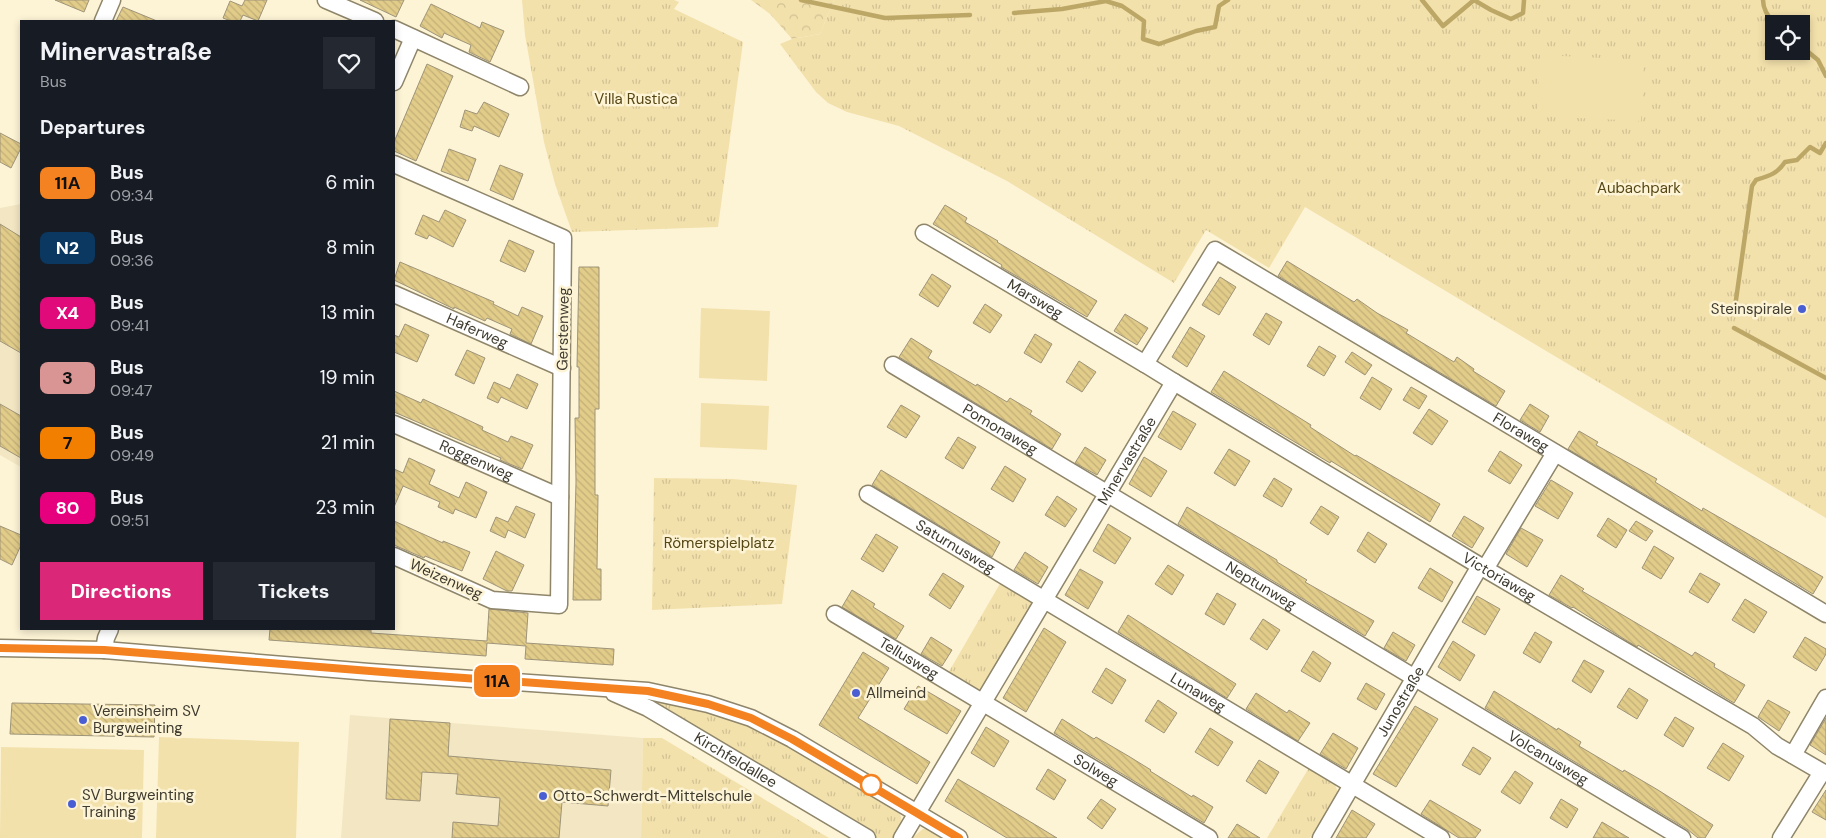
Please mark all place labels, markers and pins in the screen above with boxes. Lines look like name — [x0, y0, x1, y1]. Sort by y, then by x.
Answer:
place label: Steinspirale — [1711, 299, 1792, 319]
marker: Steinspirale — [1796, 303, 1808, 315]
place label: Allmeind — [866, 683, 926, 703]
marker: Allmeind — [850, 687, 862, 699]
place label: Vereinsheim SV Burgweinting — [93, 701, 201, 738]
marker: Vereinsheim SV Burgweinting — [77, 714, 89, 726]
unlabelled marker — [860, 774, 882, 796]
place label: SV Burgweinting Training — [82, 785, 194, 822]
place label: Otto-Schwerdt-Mittelschule — [553, 786, 752, 806]
marker: Otto-Schwerdt-Mittelschule — [537, 790, 549, 802]
marker: SV Burgweinting Training — [66, 798, 78, 810]

